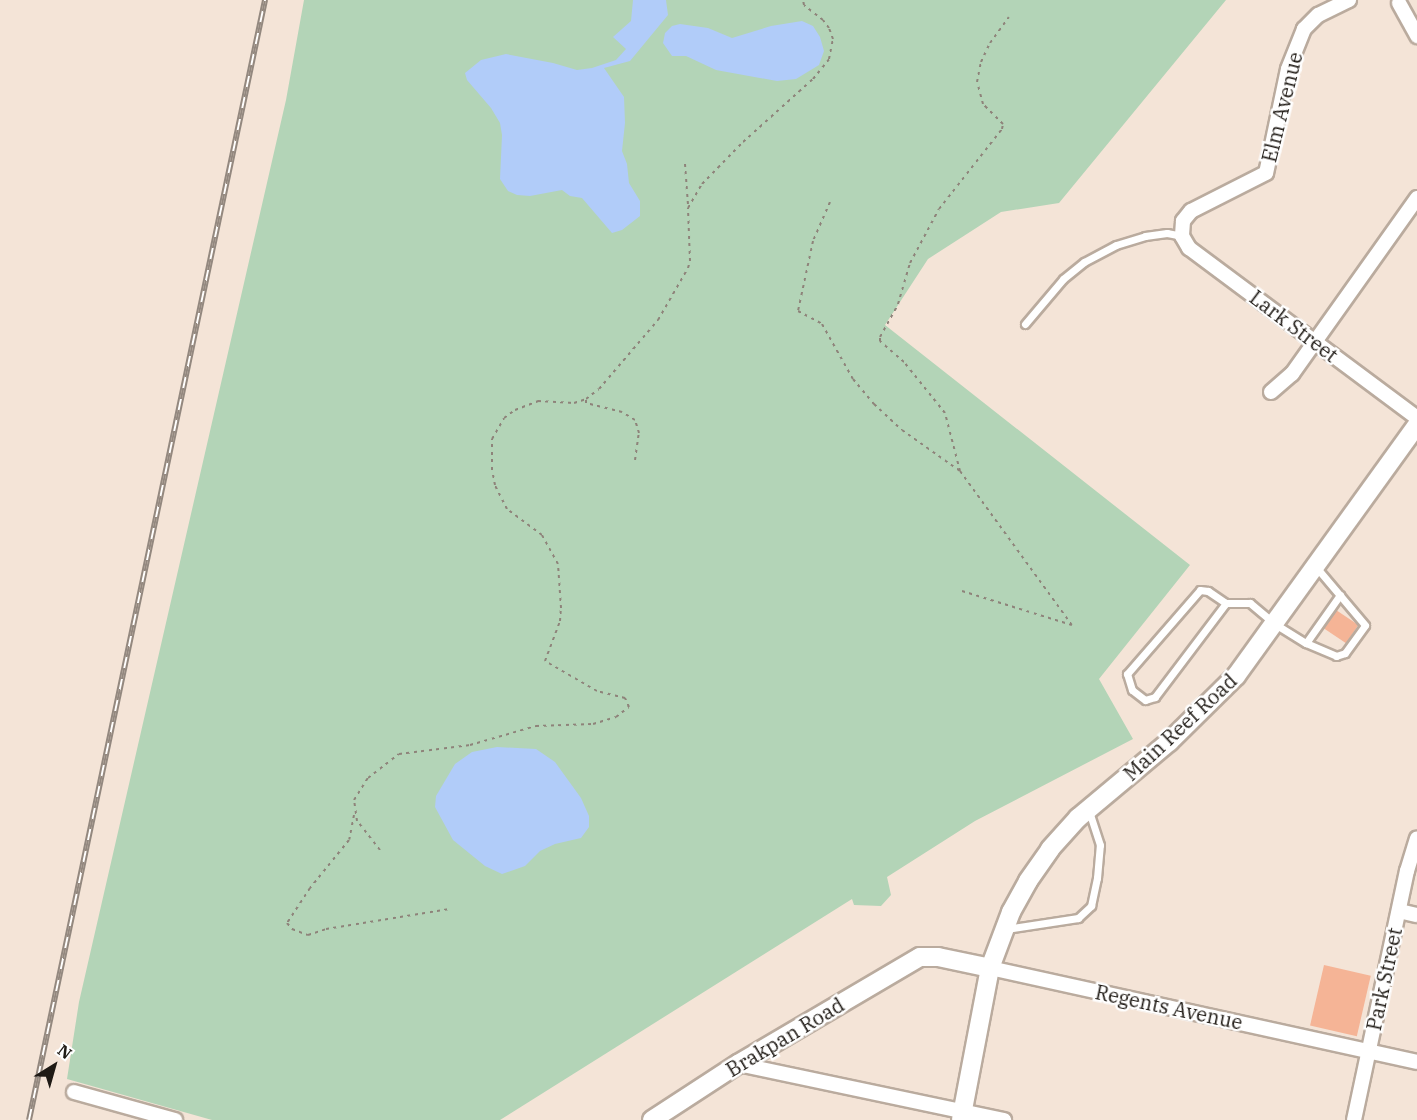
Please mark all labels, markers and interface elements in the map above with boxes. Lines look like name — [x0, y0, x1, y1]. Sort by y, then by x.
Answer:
street label: Elm Avenue — [1257, 49, 1307, 165]
street label: Lark Street — [1245, 285, 1343, 367]
street label: Main Reef Road — [1118, 668, 1242, 786]
street label: Park Street — [1361, 925, 1407, 1033]
street label: Regents Avenue — [1093, 980, 1245, 1034]
street label: Brakpan Road — [722, 992, 848, 1082]
north arrow — [24, 1036, 84, 1096]
text: N — [54, 1040, 76, 1063]

